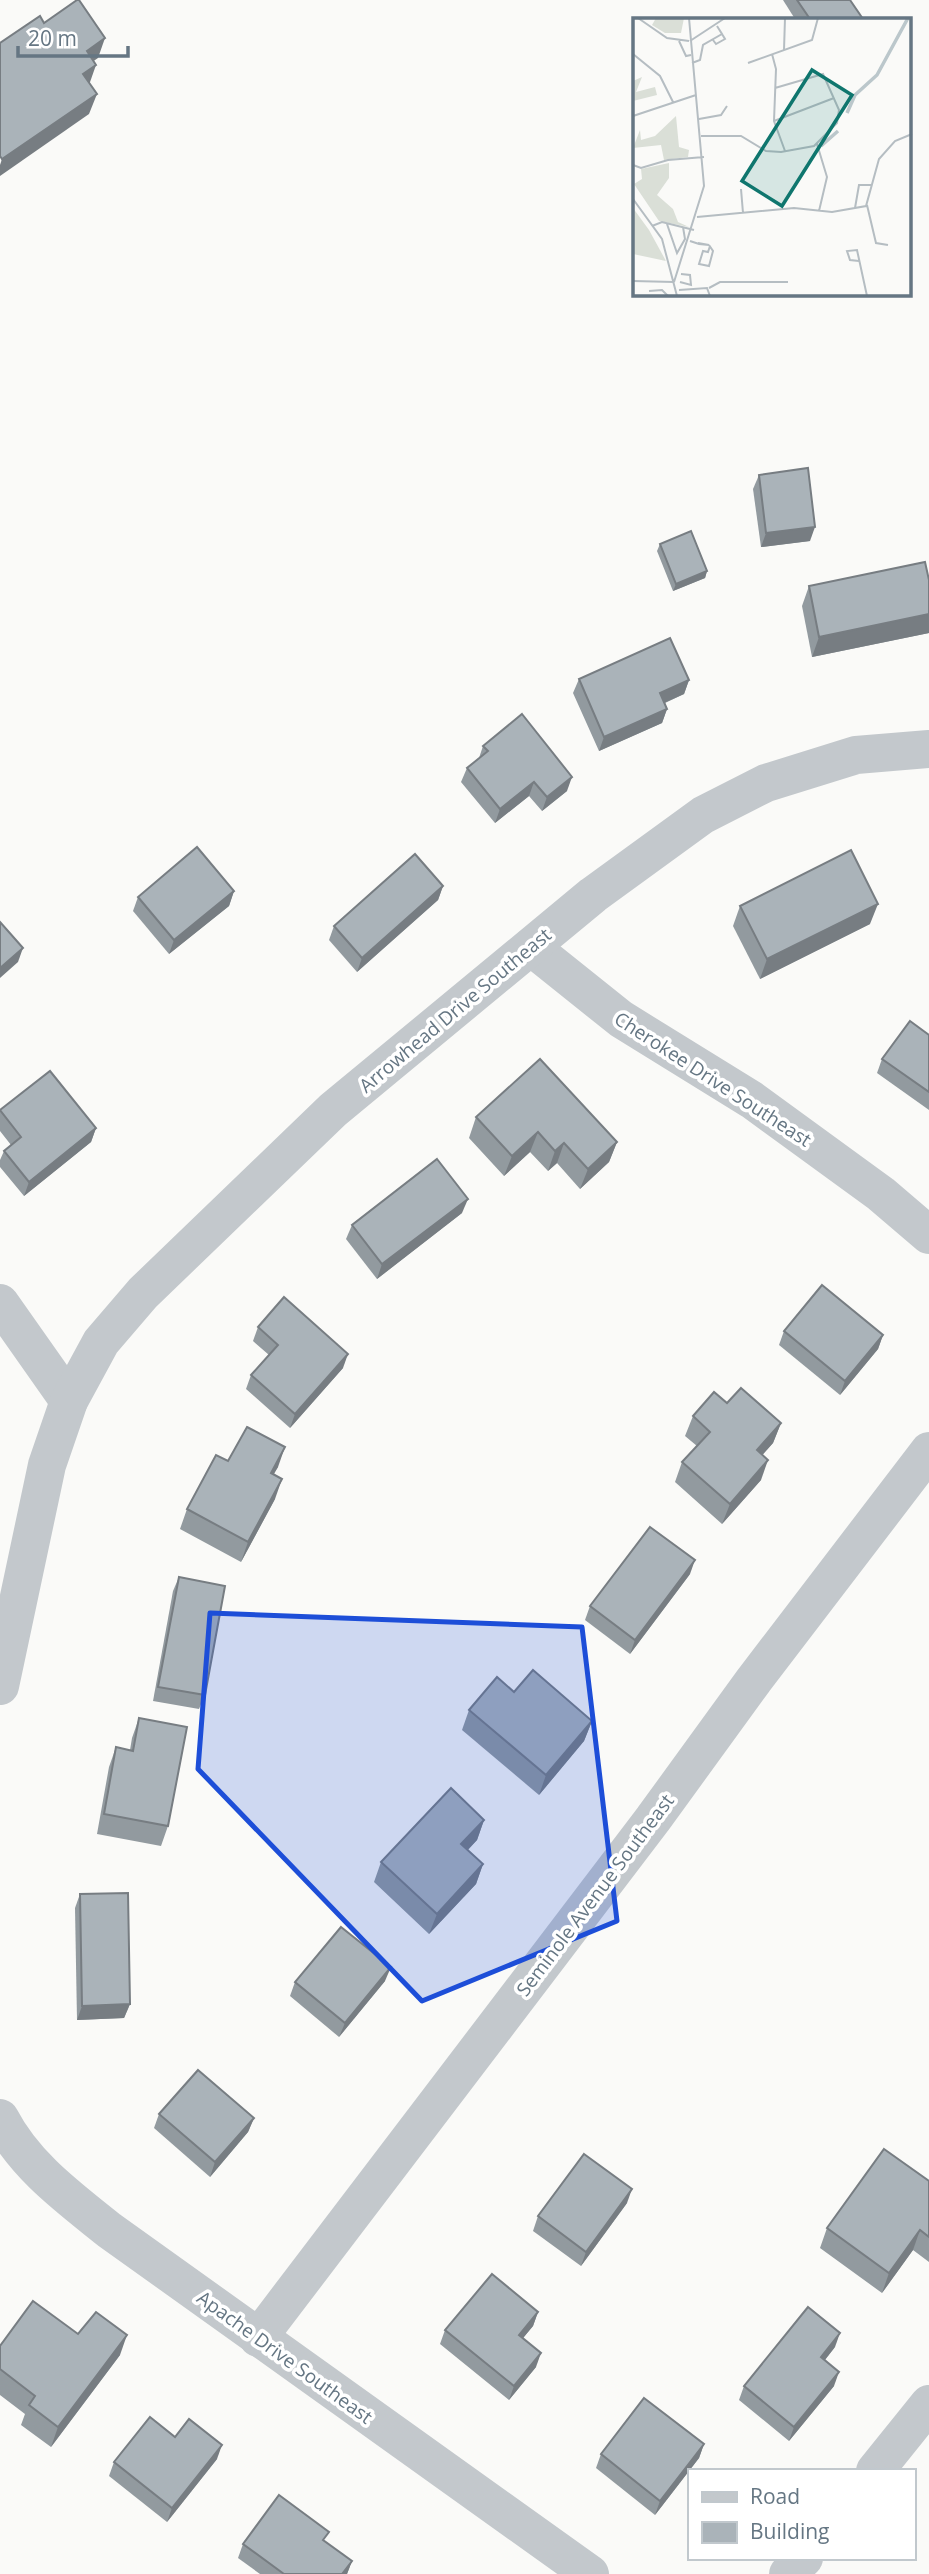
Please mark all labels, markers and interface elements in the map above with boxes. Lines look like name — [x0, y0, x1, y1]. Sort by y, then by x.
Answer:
scale bar — [18, 14, 128, 58]
inset map — [633, 18, 912, 296]
text: 20 m — [28, 24, 77, 52]
street label: Arrowhead Drive Southeast — [353, 922, 557, 1098]
street label: Cherokee Drive Southeast — [609, 1005, 817, 1153]
street label: Seminole Avenue Southeast — [510, 1788, 680, 2001]
street label: Apache Drive Southeast — [192, 2284, 378, 2430]
legend — [688, 2469, 915, 2560]
text: Road — [750, 2482, 800, 2510]
text: Building — [750, 2517, 829, 2545]

